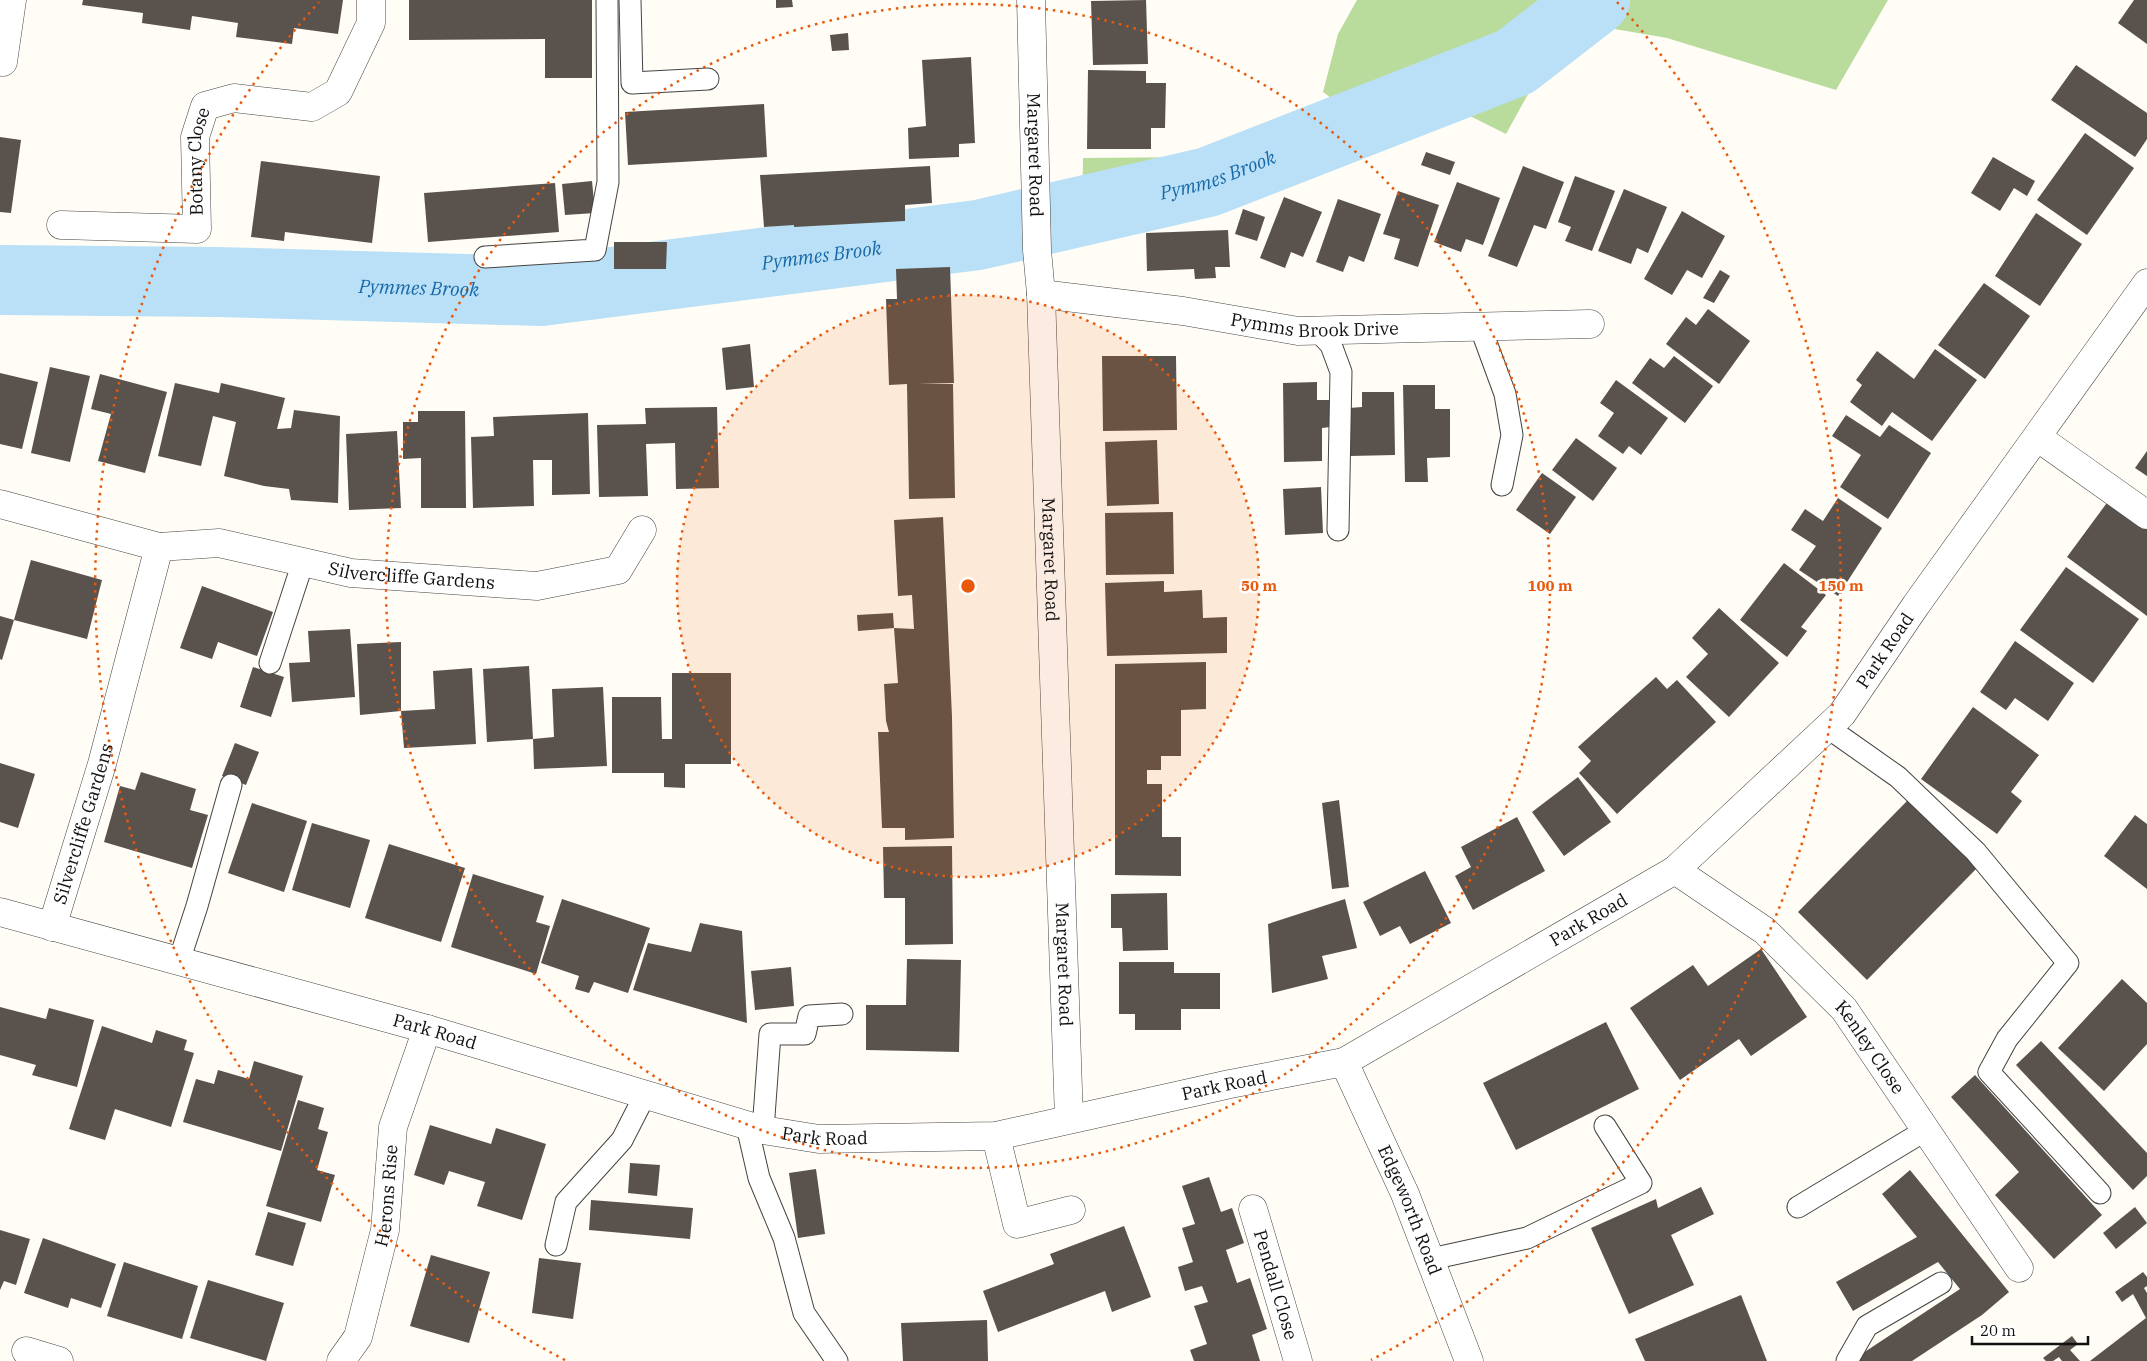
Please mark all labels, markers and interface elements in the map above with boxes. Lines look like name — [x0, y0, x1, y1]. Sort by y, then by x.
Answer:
street label: Margaret Road — [1022, 93, 1048, 217]
street label: Botany Close — [183, 104, 215, 216]
water label: Pymmes Brook — [1157, 144, 1280, 205]
water label: Pymmes Brook — [759, 235, 884, 275]
water label: Pymmes Brook — [357, 274, 480, 301]
street label: Pymms Brook Drive — [1229, 307, 1399, 342]
street label: Margaret Road — [1037, 497, 1064, 622]
street label: Silvercliffe Gardens — [326, 556, 496, 594]
text: 50 m — [1241, 576, 1277, 595]
text: 100 m — [1527, 576, 1573, 595]
text: 150 m — [1818, 576, 1864, 595]
centre of rings — [959, 577, 977, 595]
street label: Park Road — [1851, 608, 1918, 693]
street label: Silvercliffe Gardens — [48, 741, 118, 907]
street label: Park Road — [1545, 888, 1632, 951]
street label: Margaret Road — [1051, 902, 1078, 1027]
street label: Kenley Close — [1831, 995, 1910, 1098]
street label: Park Road — [390, 1008, 480, 1054]
street label: Park Road — [1179, 1065, 1269, 1105]
street label: Park Road — [780, 1121, 868, 1150]
street label: Edgeworth Road — [1373, 1141, 1447, 1278]
street label: Herons Rise — [369, 1144, 403, 1249]
street label: Pendall Close — [1249, 1227, 1303, 1342]
scale bar — [1972, 1314, 2088, 1346]
text: 20 m — [1980, 1321, 2016, 1340]

